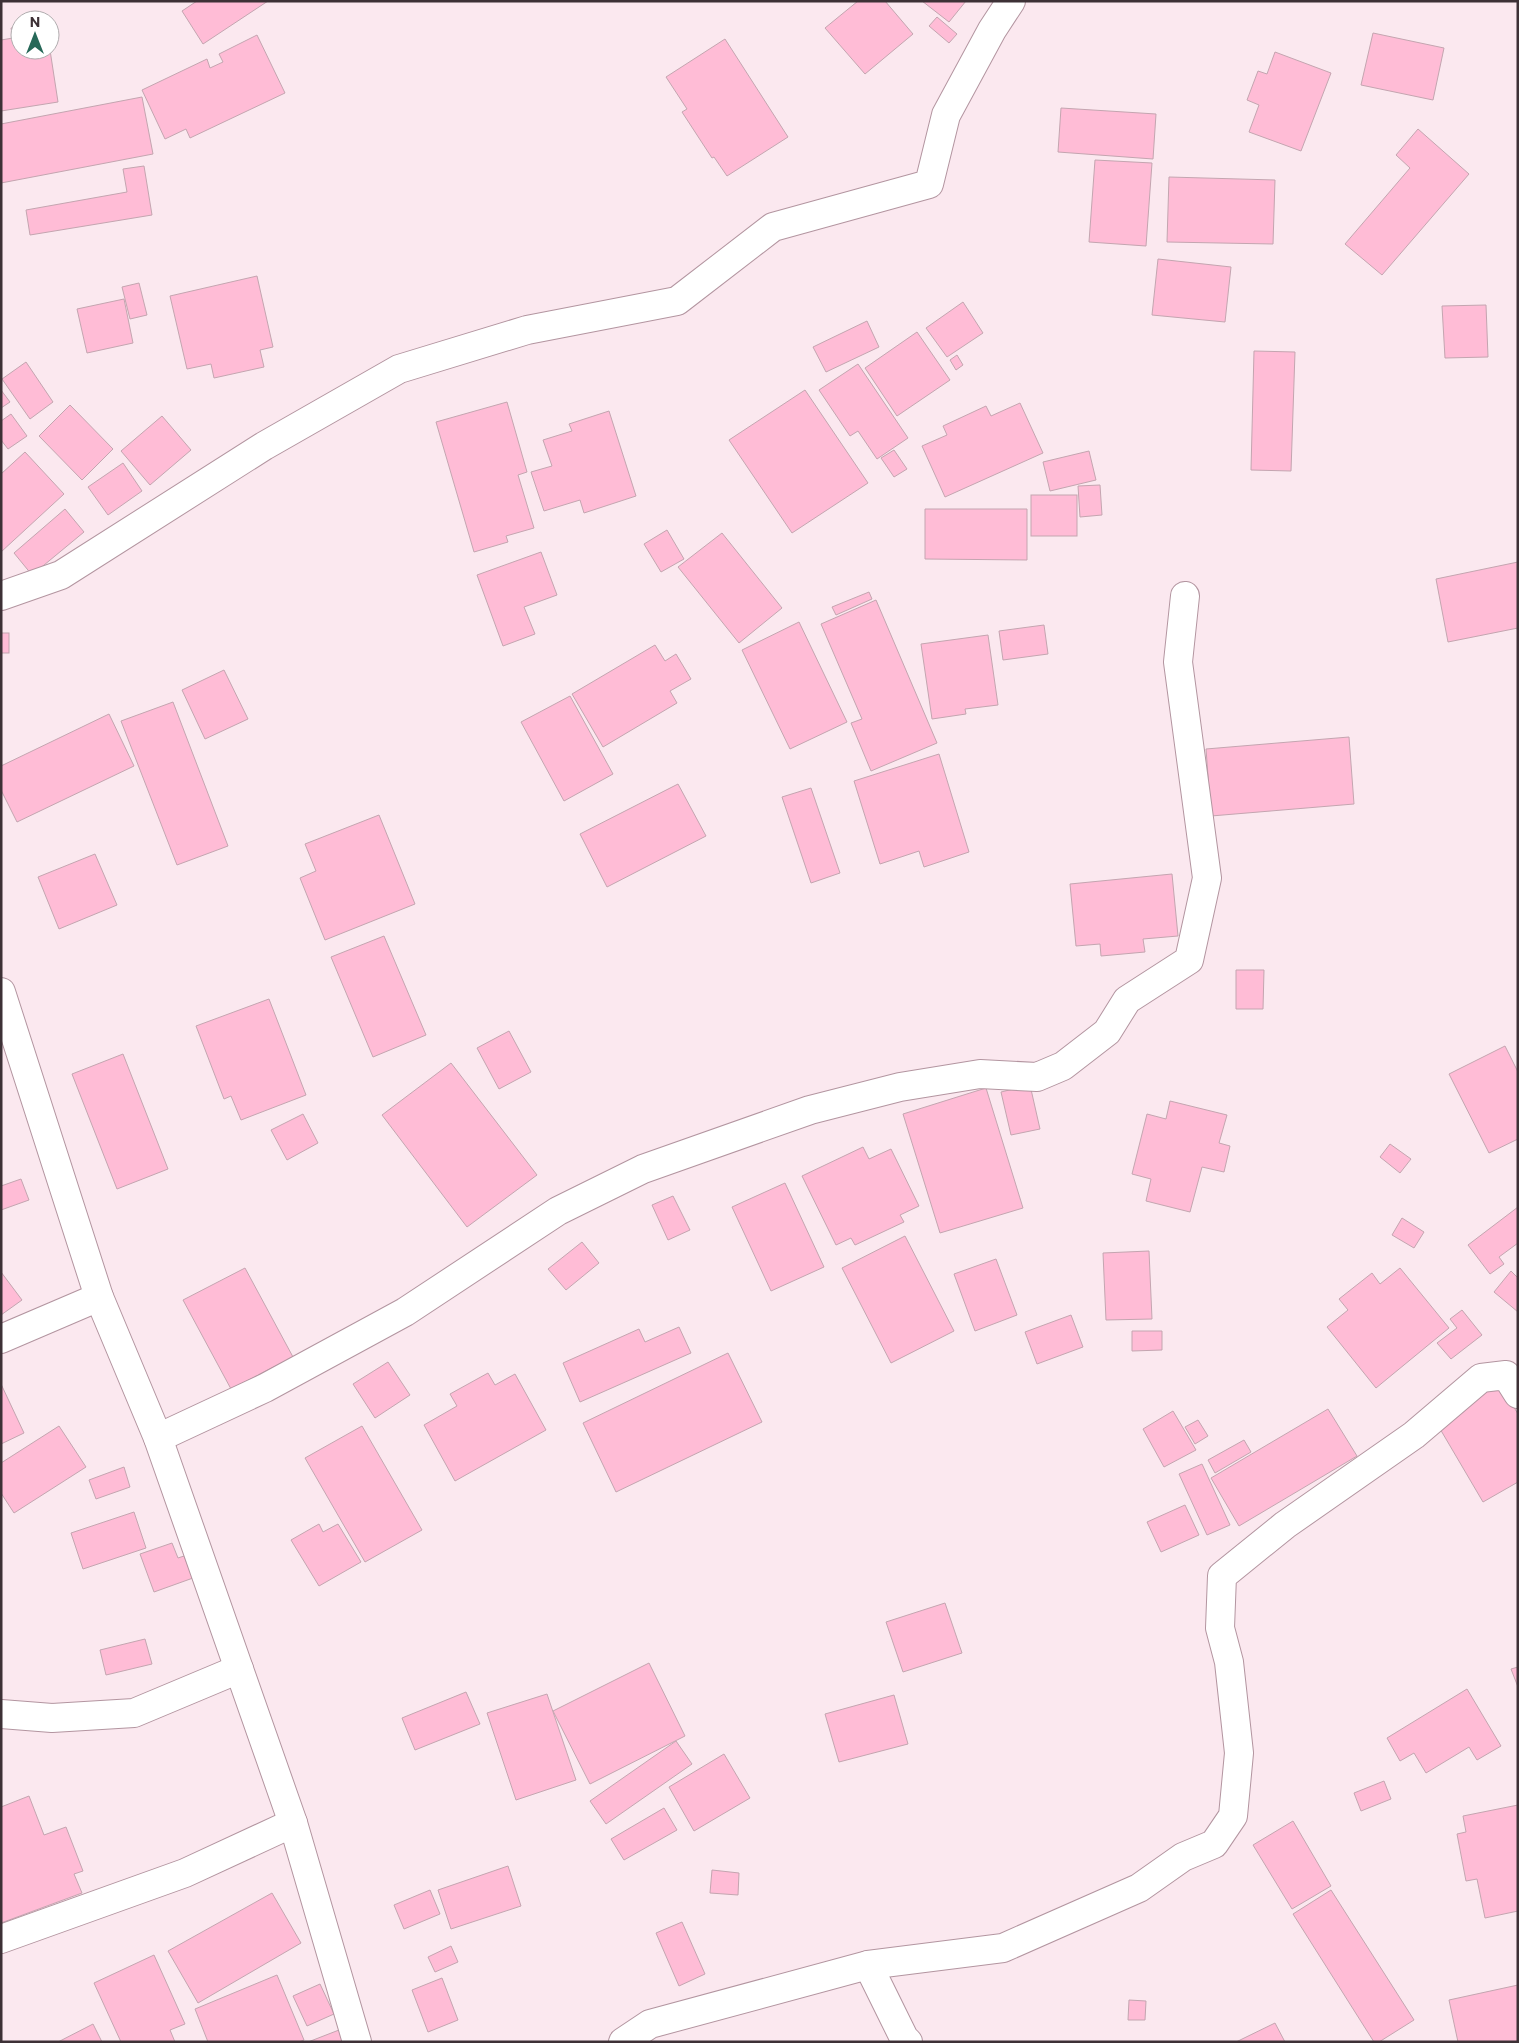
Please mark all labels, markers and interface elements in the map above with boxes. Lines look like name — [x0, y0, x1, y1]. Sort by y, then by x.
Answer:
north arrow — [10, 10, 60, 60]
text: N — [30, 13, 40, 30]

